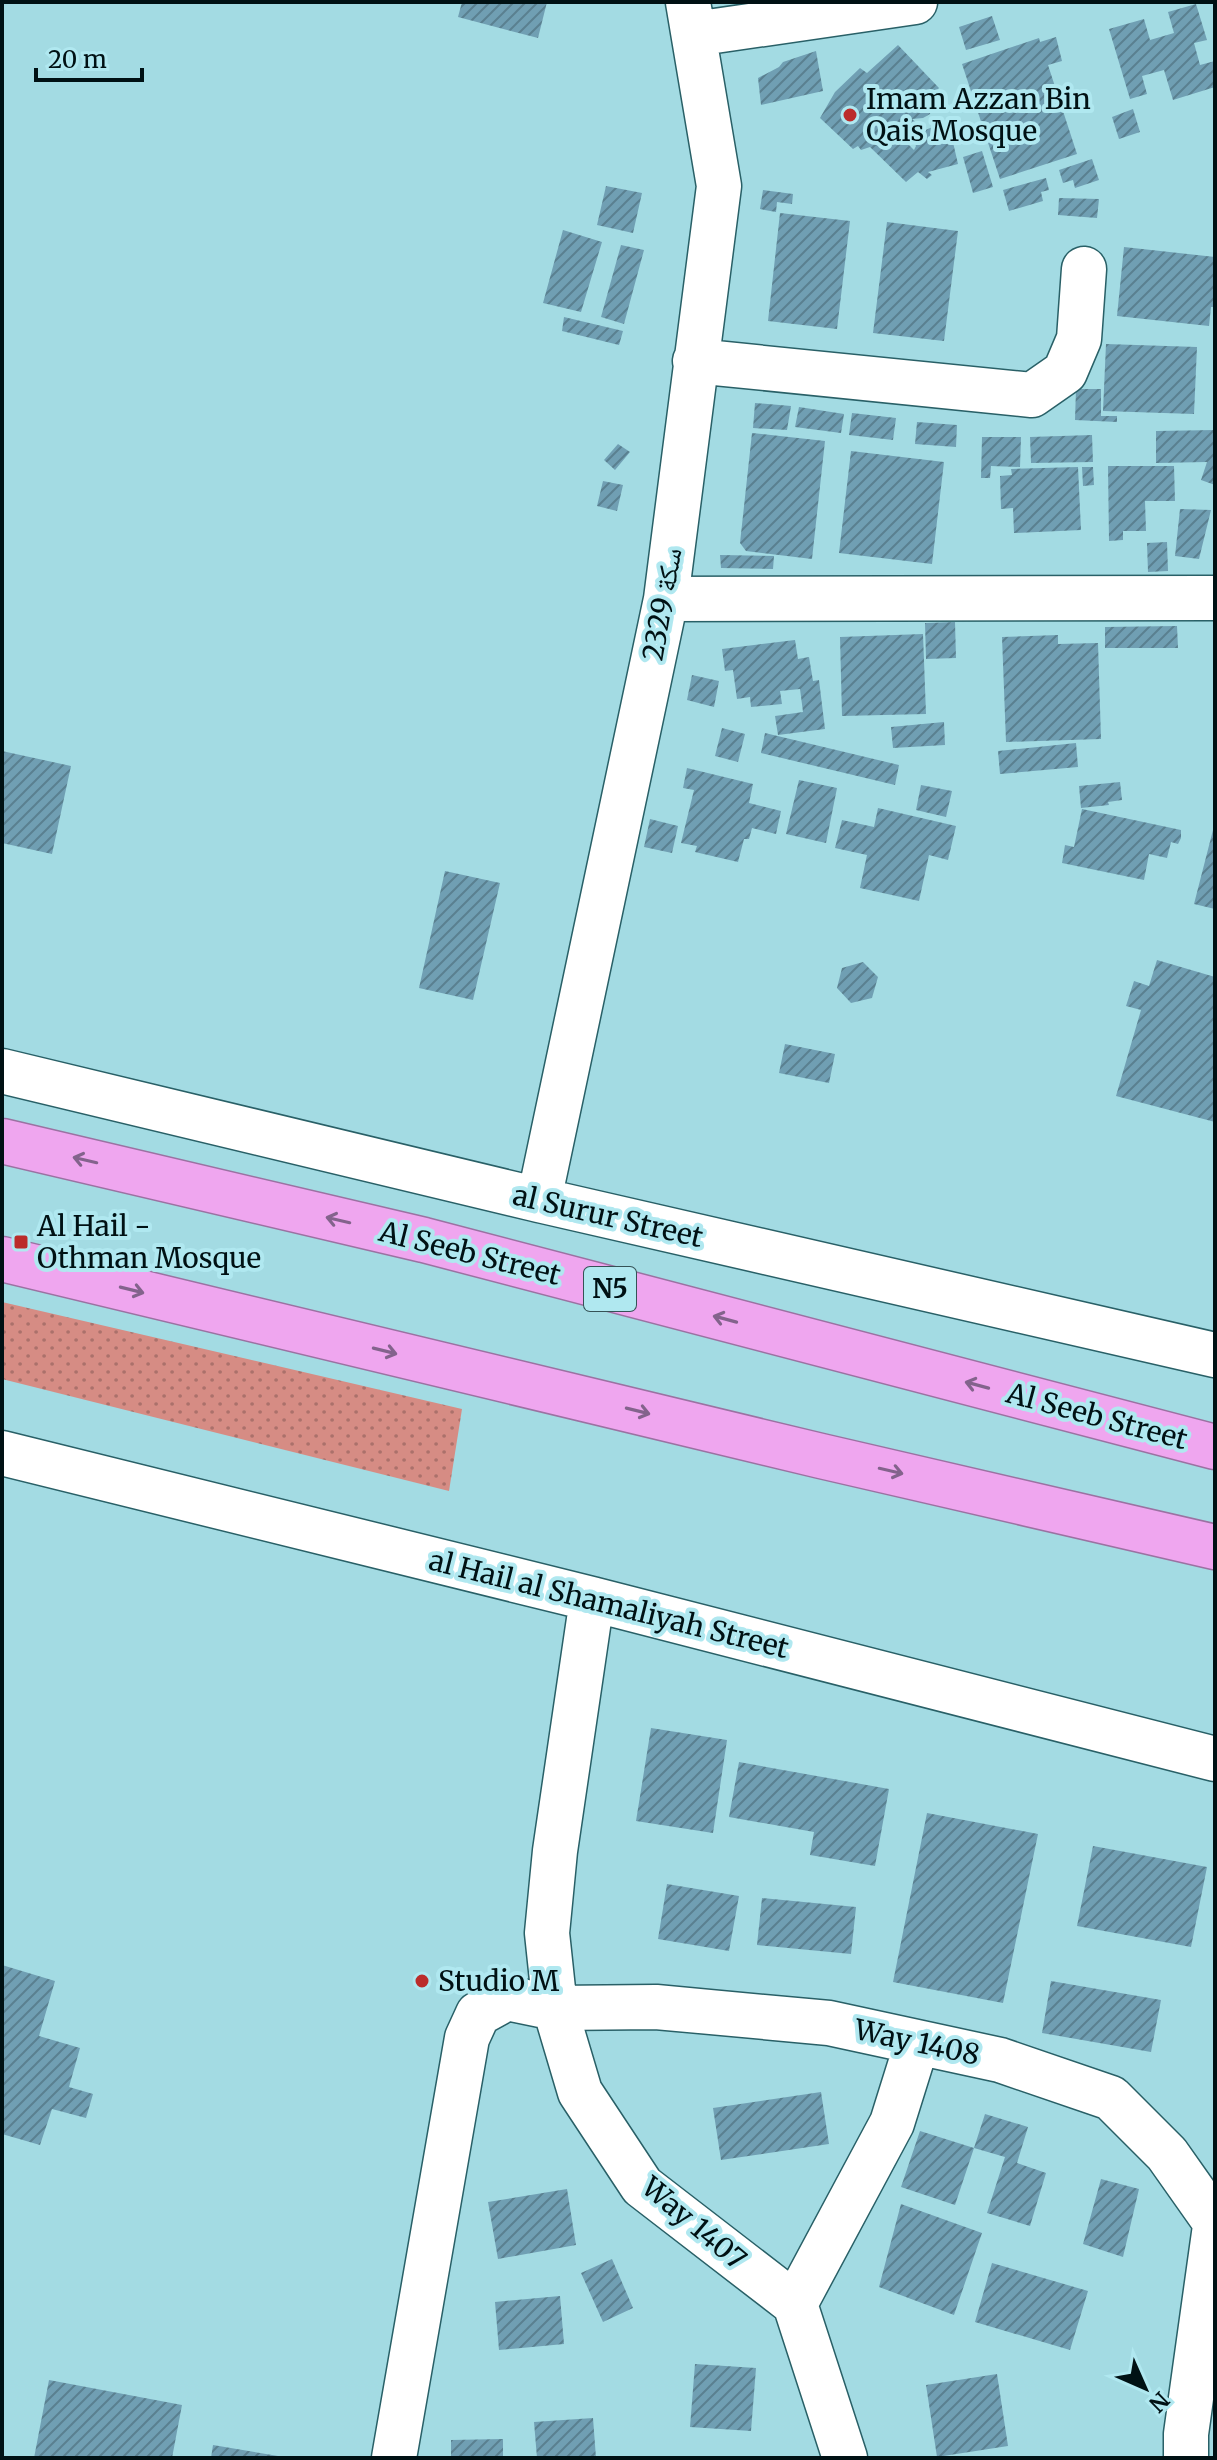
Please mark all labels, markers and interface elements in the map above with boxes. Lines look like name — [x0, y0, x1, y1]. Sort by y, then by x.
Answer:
scale bar — [36, 32, 142, 82]
text: 20 m — [48, 44, 107, 75]
place label: Imam Azzan Bin Qais Mosque — [866, 81, 1091, 149]
marker: Imam Azzan Bin Qais Mosque — [841, 106, 859, 124]
street label: سكة 2329 — [634, 545, 690, 663]
one-way arrow — [72, 1152, 98, 1167]
street label: al Surur Street — [510, 1177, 706, 1255]
place label: Al Hail - Othman Mosque — [36, 1208, 261, 1276]
one-way arrow — [326, 1212, 351, 1227]
street label: Al Seeb Street — [375, 1213, 565, 1293]
marker: Al Hail - Othman Mosque — [12, 1233, 30, 1251]
road number: N5 — [584, 1267, 636, 1311]
one-way arrow — [119, 1283, 145, 1298]
one-way arrow — [713, 1311, 739, 1326]
one-way arrow — [372, 1344, 397, 1359]
street label: Al Seeb Street — [1002, 1374, 1191, 1457]
one-way arrow — [965, 1376, 990, 1391]
one-way arrow — [625, 1405, 650, 1420]
one-way arrow — [878, 1465, 903, 1480]
street label: al Hail al Shamaliyah Street — [426, 1542, 793, 1666]
place label: Studio M — [438, 1963, 560, 1999]
marker: Studio M — [413, 1972, 431, 1990]
street label: Way 1408 — [850, 2011, 983, 2073]
street label: Way 1407 — [634, 2168, 754, 2277]
north arrow — [1105, 2348, 1185, 2428]
text: N — [1143, 2386, 1175, 2419]

